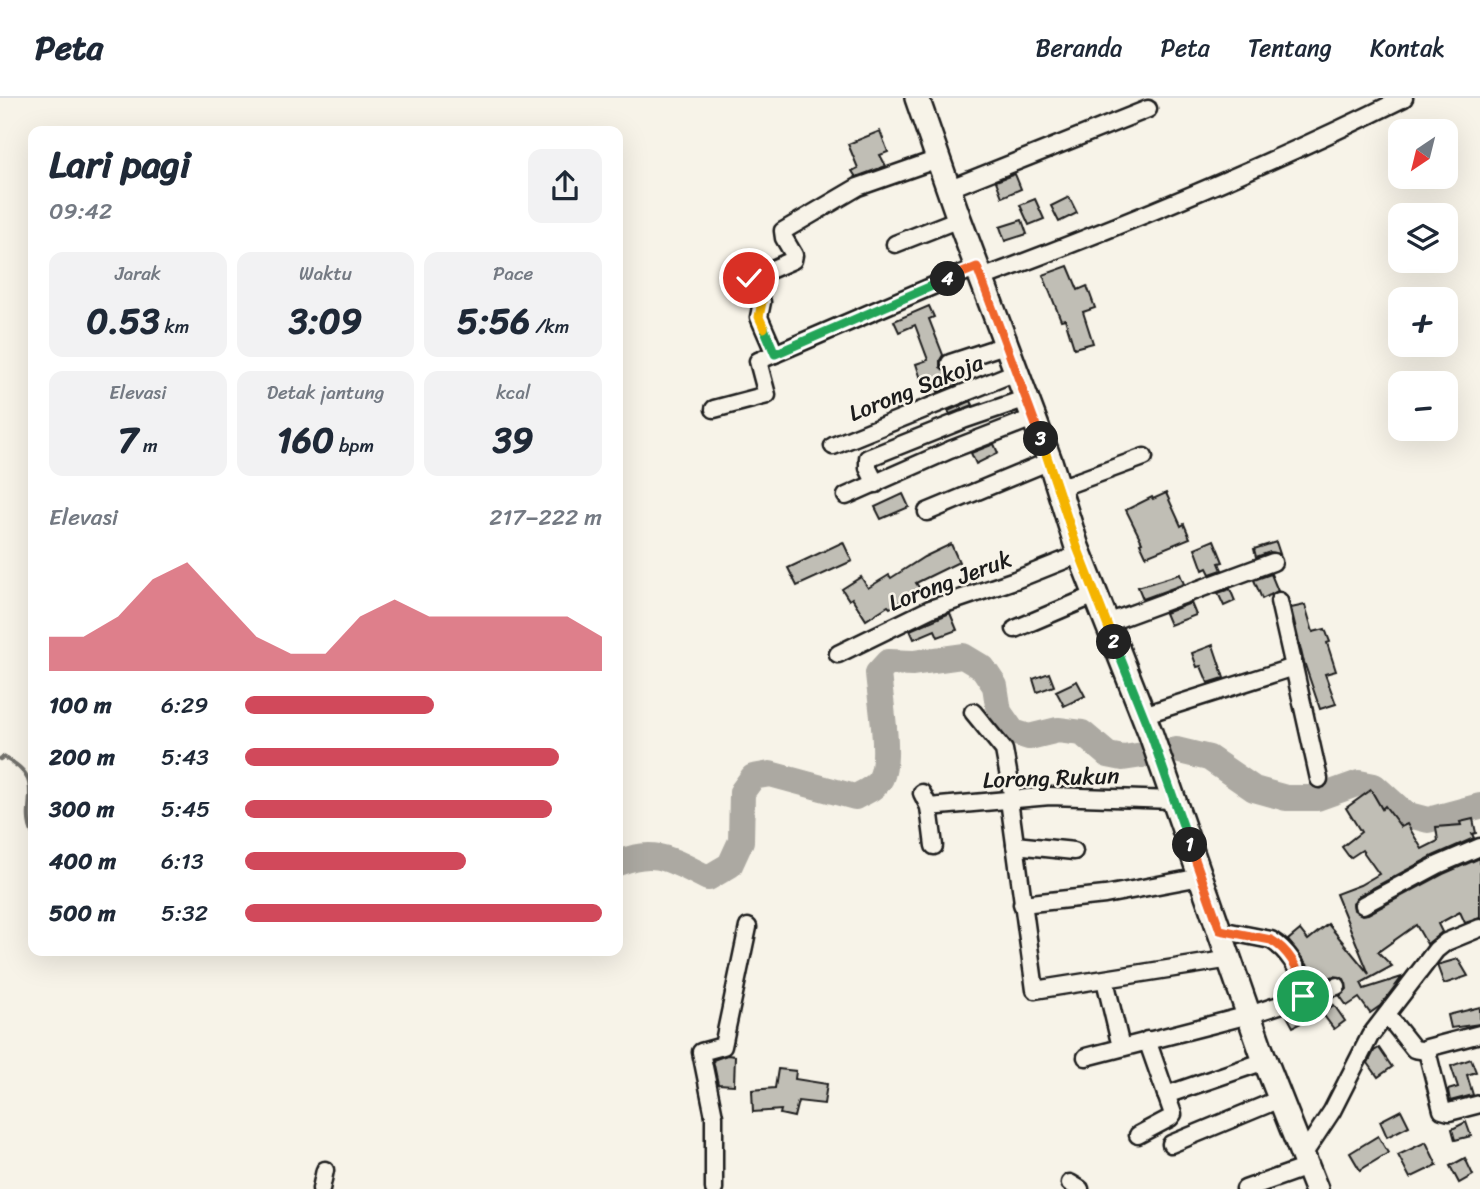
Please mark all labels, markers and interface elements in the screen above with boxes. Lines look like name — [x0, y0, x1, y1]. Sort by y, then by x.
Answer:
text: Peta — [35, 19, 103, 77]
text: Beranda — [1035, 27, 1122, 69]
text: Peta — [1160, 27, 1210, 69]
text: Tentang — [1248, 27, 1332, 69]
text: Kontak — [1370, 27, 1445, 69]
north arrow — [1388, 119, 1458, 189]
map controls — [1388, 119, 1458, 441]
text: Lari pagi — [49, 131, 190, 198]
button: share — [528, 149, 602, 223]
text: 09:42 — [49, 191, 112, 232]
button: layers — [1388, 203, 1458, 273]
pin — [719, 248, 779, 308]
text: Jarak — [115, 257, 161, 290]
text: Waktu — [299, 257, 352, 290]
text: Pace — [493, 257, 533, 290]
icon: check — [730, 259, 768, 297]
pin: 4 — [930, 262, 965, 296]
text: 4 — [942, 262, 953, 295]
button: + — [1388, 287, 1458, 357]
text: 0.53 — [86, 290, 160, 352]
text: 3:09 — [289, 290, 362, 352]
text: 5:56 — [457, 290, 530, 352]
text: km — [160, 310, 189, 343]
text: /km — [530, 310, 569, 343]
street label: Lorong Sakoja — [842, 342, 990, 434]
button: − — [1388, 371, 1458, 441]
text: Elevasi — [109, 376, 166, 409]
text: Detak jantung — [267, 376, 384, 409]
text: kcal — [496, 376, 530, 409]
text: 7 — [118, 409, 138, 471]
text: 160 — [277, 409, 334, 471]
text: 39 — [493, 409, 534, 471]
pin: 3 — [1024, 422, 1058, 456]
text: 3 — [1035, 422, 1046, 455]
text: m — [138, 429, 158, 462]
text: bpm — [334, 429, 374, 462]
text: Elevasi — [49, 497, 118, 538]
text: 217–222 m — [489, 497, 602, 538]
street label: Lorong Jeruk — [882, 539, 1018, 623]
pin: 2 — [1096, 624, 1132, 660]
text: 2 — [1108, 625, 1119, 658]
text: 100 m — [49, 685, 112, 726]
text: 6:29 — [161, 685, 208, 726]
text: 200 m — [49, 737, 115, 778]
text: 5:43 — [161, 737, 209, 778]
street label: Lorong Rukun — [982, 755, 1120, 801]
text: 300 m — [49, 789, 114, 830]
text: 5:45 — [161, 789, 210, 830]
pin: 1 — [1172, 828, 1208, 862]
text: 1 — [1185, 828, 1194, 861]
text: 400 m — [49, 841, 116, 882]
text: 6:13 — [161, 841, 204, 882]
text: 500 m — [49, 893, 116, 934]
text: 5:32 — [161, 893, 208, 934]
pin — [1273, 966, 1333, 1026]
icon: arrive — [1284, 977, 1322, 1015]

